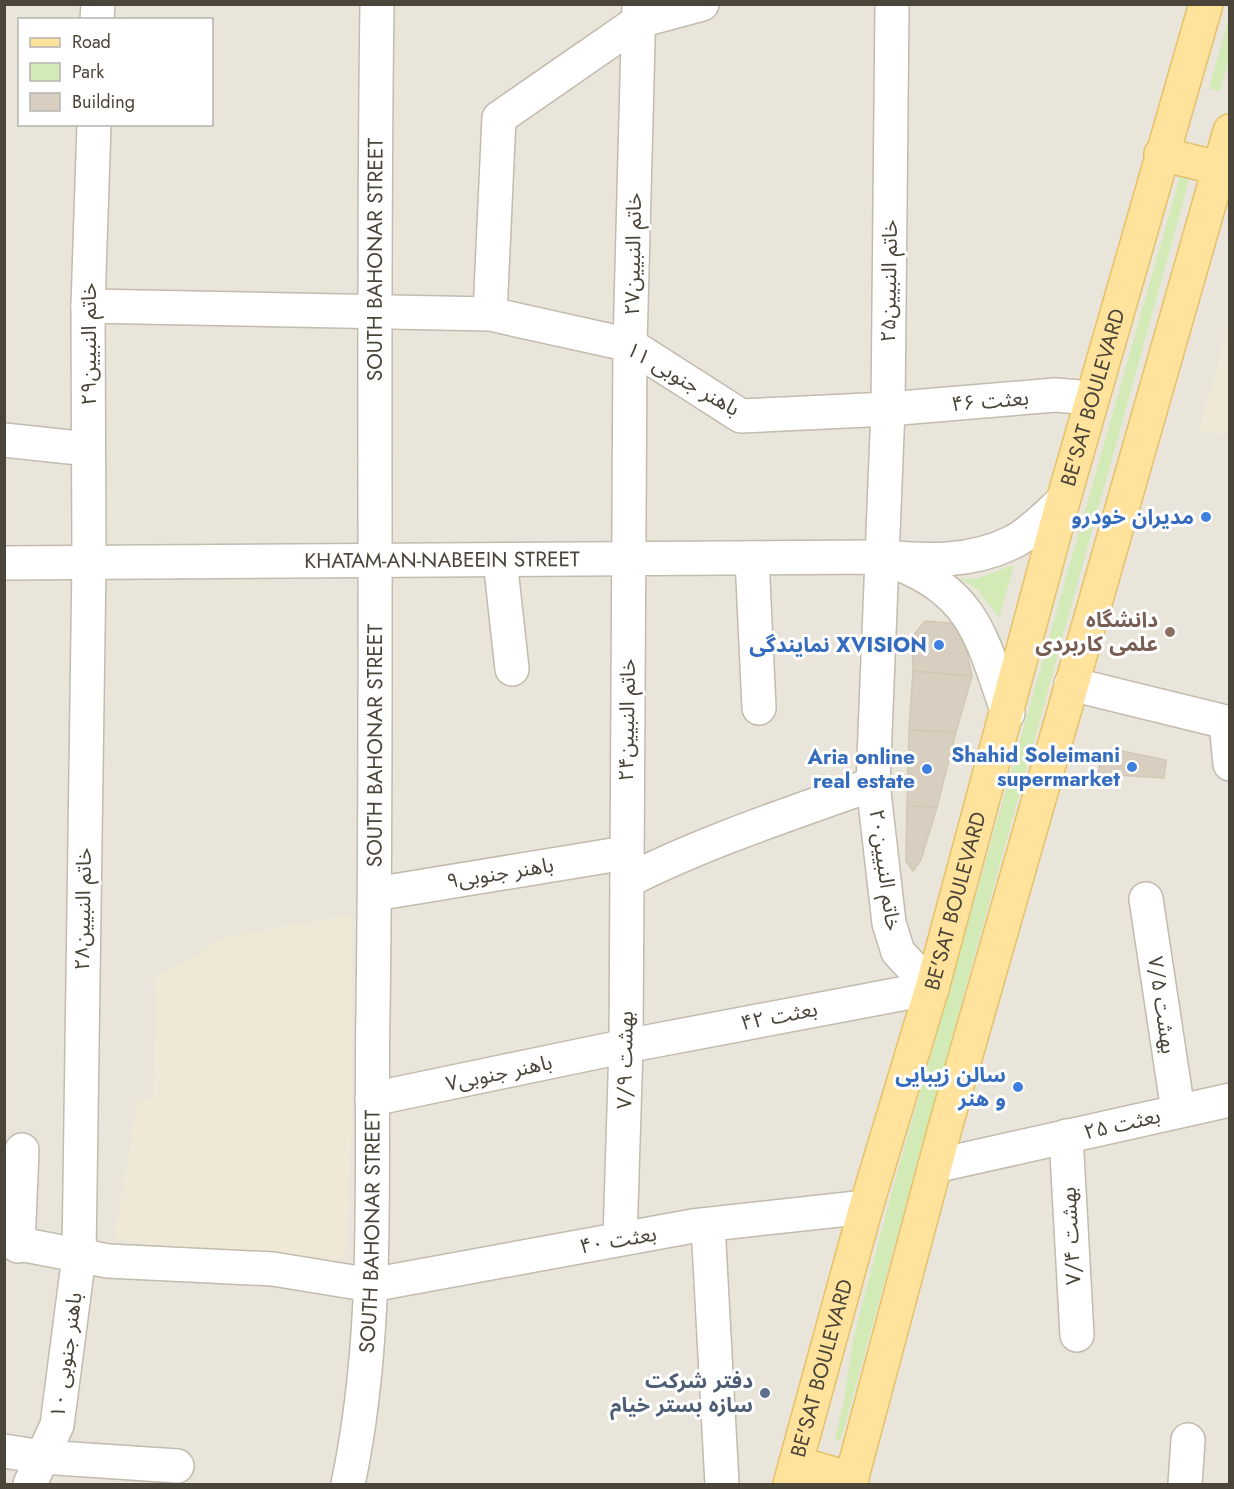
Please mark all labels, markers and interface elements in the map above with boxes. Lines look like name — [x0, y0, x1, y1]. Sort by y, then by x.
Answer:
legend — [18, 18, 213, 126]
text: Road — [72, 29, 111, 55]
text: Park — [72, 59, 104, 85]
text: Building — [72, 89, 135, 115]
street label: SOUTH BAHONAR STREET — [360, 138, 391, 381]
street label: خاتم النبیین۲۷ — [617, 192, 649, 316]
street label: خاتم النبیین۲۵ — [873, 219, 905, 343]
street label: خاتم النبیین۲۹ — [74, 283, 104, 405]
street label: BE'SAT BOULEVARD — [1053, 305, 1133, 490]
street label: باهنر جنوبی ۱۱ — [621, 334, 745, 424]
street label: بعثت ۴۶ — [950, 383, 1030, 419]
place label: مدیران خودرو — [1072, 502, 1194, 532]
marker: مدیران خودرو — [1199, 510, 1213, 524]
street label: KHATAM-AN-NABEEIN STREET — [304, 544, 580, 576]
place label: دانشگاه علمی کاربردی — [1035, 605, 1158, 659]
street label: SOUTH BAHONAR STREET — [360, 624, 390, 867]
marker: دانشگاه علمی کاربردی — [1163, 625, 1177, 639]
place label: نمایندگی XVISION — [749, 630, 927, 660]
marker: نمایندگی XVISION — [932, 638, 946, 652]
street label: خاتم النبیین۲۴ — [611, 658, 643, 782]
place label: Shahid Soleimani supermarket — [951, 740, 1120, 794]
place label: Aria online real estate — [806, 742, 915, 796]
marker: Shahid Soleimani supermarket — [1125, 760, 1139, 774]
marker: Aria online real estate — [920, 762, 934, 776]
street label: خاتم النبیین۲۰ — [862, 807, 908, 933]
street label: BE'SAT BOULEVARD — [917, 809, 994, 994]
street label: خاتم النبیین۲۸ — [67, 847, 99, 971]
street label: باهنر جنوبی۹ — [444, 850, 556, 896]
street label: بهشت ۷/۵ — [1140, 954, 1184, 1056]
street label: بعثت ۴۲ — [738, 994, 820, 1038]
street label: بهشت ۷/۹ — [609, 1011, 641, 1109]
street label: باهنر جنوبی۷ — [443, 1047, 555, 1099]
place label: سالن زیبایی و هنر — [895, 1060, 1006, 1114]
marker: سالن زیبایی و هنر — [1011, 1080, 1025, 1094]
street label: بعثت ۲۵ — [1081, 1101, 1163, 1147]
street label: SOUTH BAHONAR STREET — [352, 1110, 388, 1354]
street label: بهشت ۷/۴ — [1053, 1186, 1089, 1286]
street label: بعثت ۴۰ — [577, 1218, 659, 1262]
street label: BE'SAT BOULEVARD — [783, 1276, 860, 1461]
street label: باهنر جنوبی ۱۰ — [42, 1290, 90, 1420]
place label: دفتر شرکت سازه بستر خیام — [610, 1366, 753, 1421]
marker: دفتر شرکت سازه بستر خیام — [758, 1386, 772, 1400]

